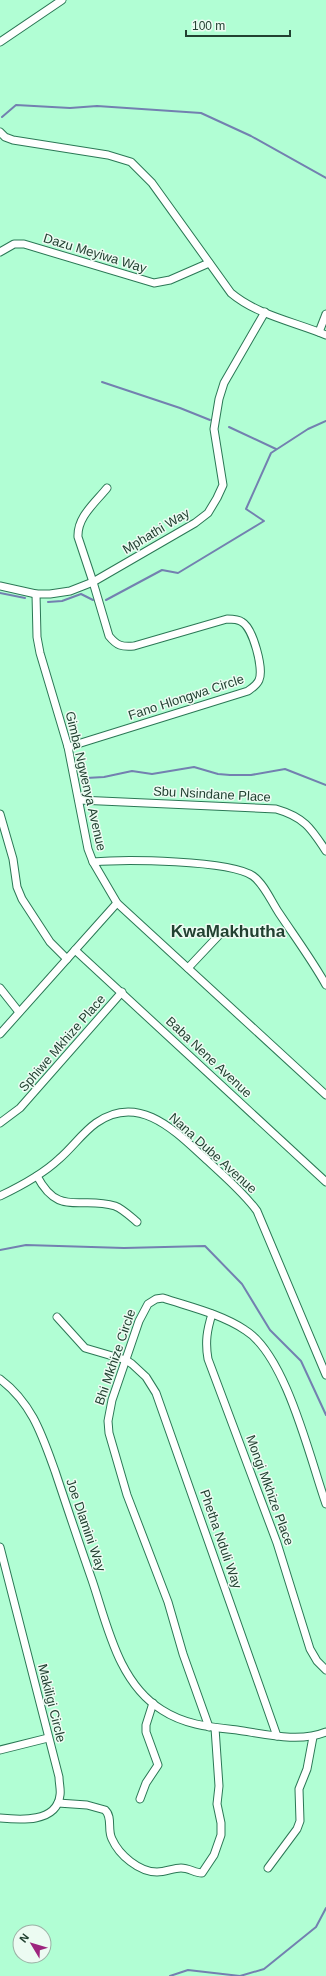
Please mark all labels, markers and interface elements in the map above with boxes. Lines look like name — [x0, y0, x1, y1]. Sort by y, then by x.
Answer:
scale bar — [186, 12, 290, 38]
text: 100 m — [192, 19, 225, 33]
street label: Dazu Meyiwa Way — [42, 230, 149, 276]
street label: Mphathi Way — [120, 505, 193, 557]
street label: Fano Hlongwa Circle — [126, 671, 246, 723]
street label: Gimba Ngwenya Avenue — [63, 710, 109, 852]
street label: Sbu Nsindane Place — [153, 783, 271, 805]
district label: KwaMakhutha — [171, 922, 286, 941]
street label: Sphiwe Mkhize Place — [16, 991, 108, 1095]
street label: Baba Nene Avenue — [163, 1013, 255, 1101]
street label: Nana Dube Avenue — [166, 1110, 260, 1196]
street label: Bhi Mkhize Circle — [92, 1307, 138, 1407]
street label: Mongi Mkhize Place — [243, 1433, 297, 1547]
street label: Joe Dlamini Way — [63, 1477, 109, 1574]
street label: Phetha Nduli Way — [197, 1488, 245, 1591]
street label: Makiligi Circle — [35, 1662, 69, 1744]
north arrow — [12, 1924, 52, 1964]
text: N — [17, 1931, 31, 1945]

